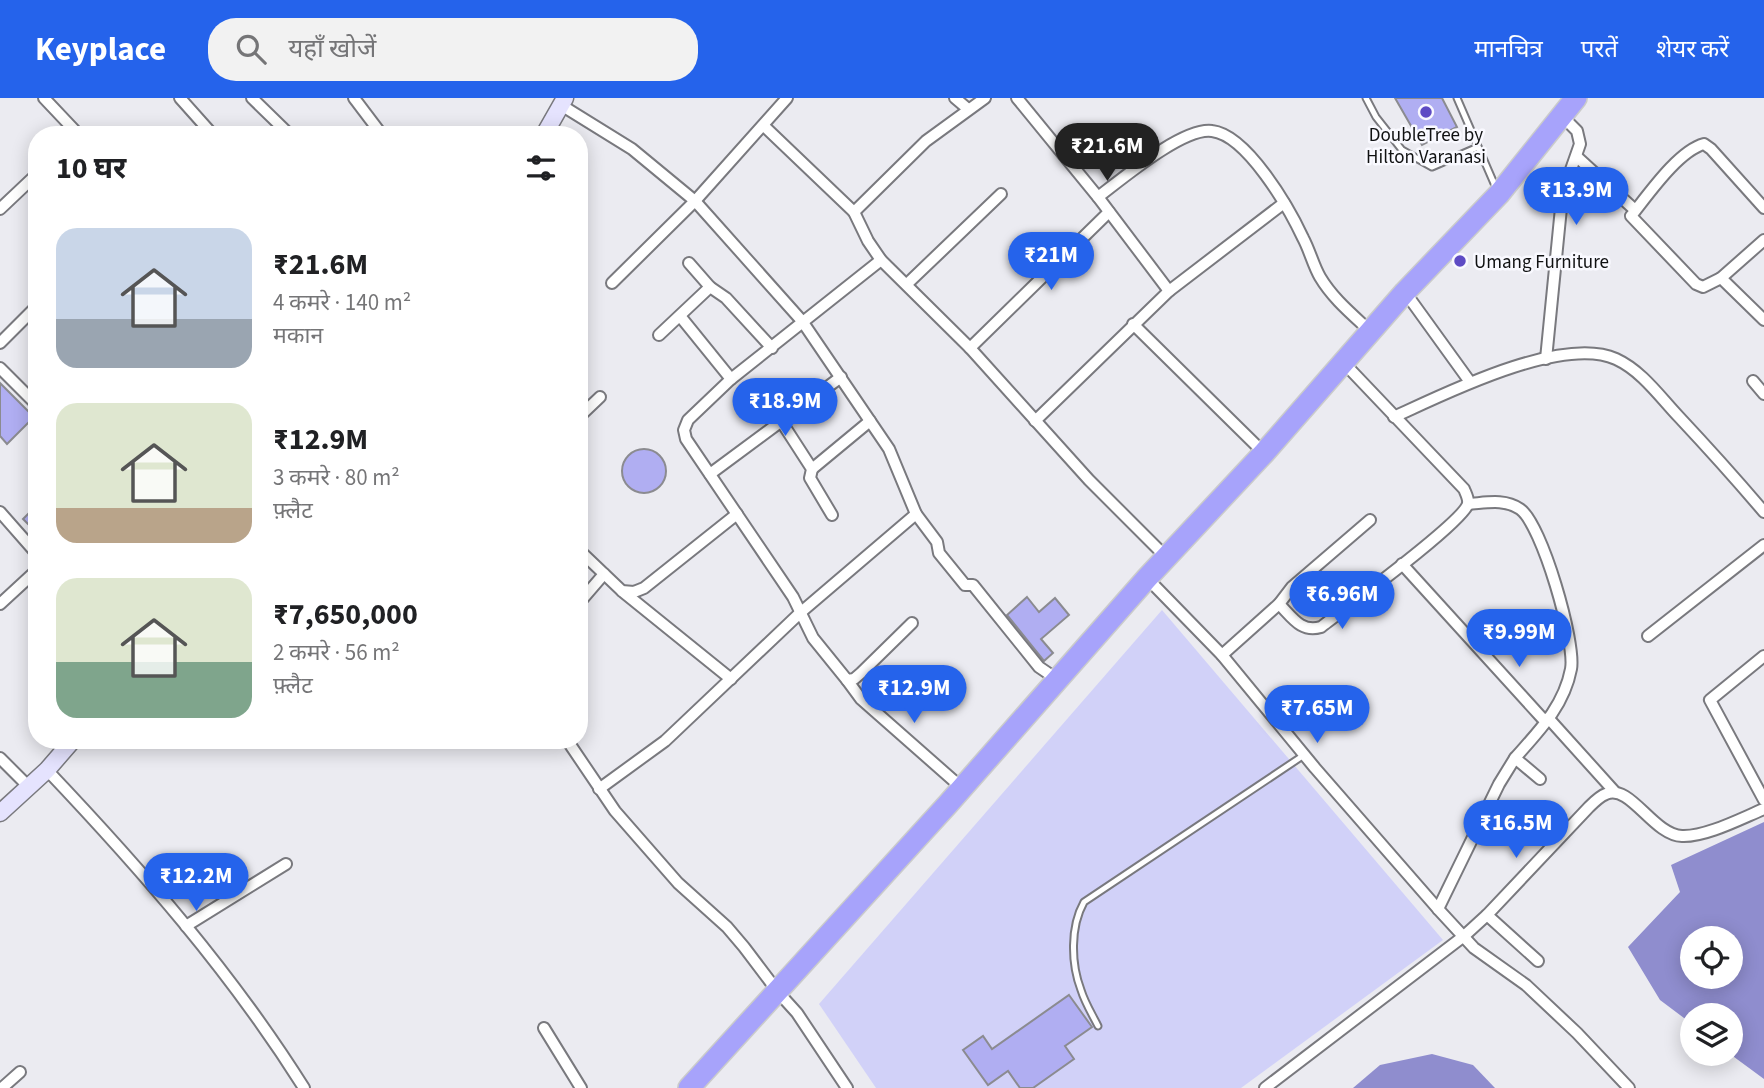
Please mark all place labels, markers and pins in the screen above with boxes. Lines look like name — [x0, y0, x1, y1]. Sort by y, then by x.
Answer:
marker: DoubleTree by Hilton Varanasi — [1418, 104, 1434, 120]
place label: DoubleTree by Hilton Varanasi — [1366, 122, 1486, 171]
pin: ₹21.6M — [1050, 123, 1164, 183]
pin: ₹13.9M — [1519, 167, 1633, 227]
pin: ₹21M — [1010, 232, 1092, 292]
place label: Umang Furniture — [1474, 249, 1609, 276]
marker: Umang Furniture — [1452, 253, 1468, 269]
pin: ₹18.9M — [728, 378, 842, 438]
pin: ₹6.96M — [1285, 572, 1399, 631]
pin: ₹9.99M — [1462, 610, 1576, 669]
pin: ₹12.9M — [857, 666, 971, 725]
pin: ₹7.65M — [1260, 686, 1374, 745]
pin: ₹16.5M — [1459, 800, 1573, 860]
pin: ₹12.2M — [139, 854, 253, 913]

